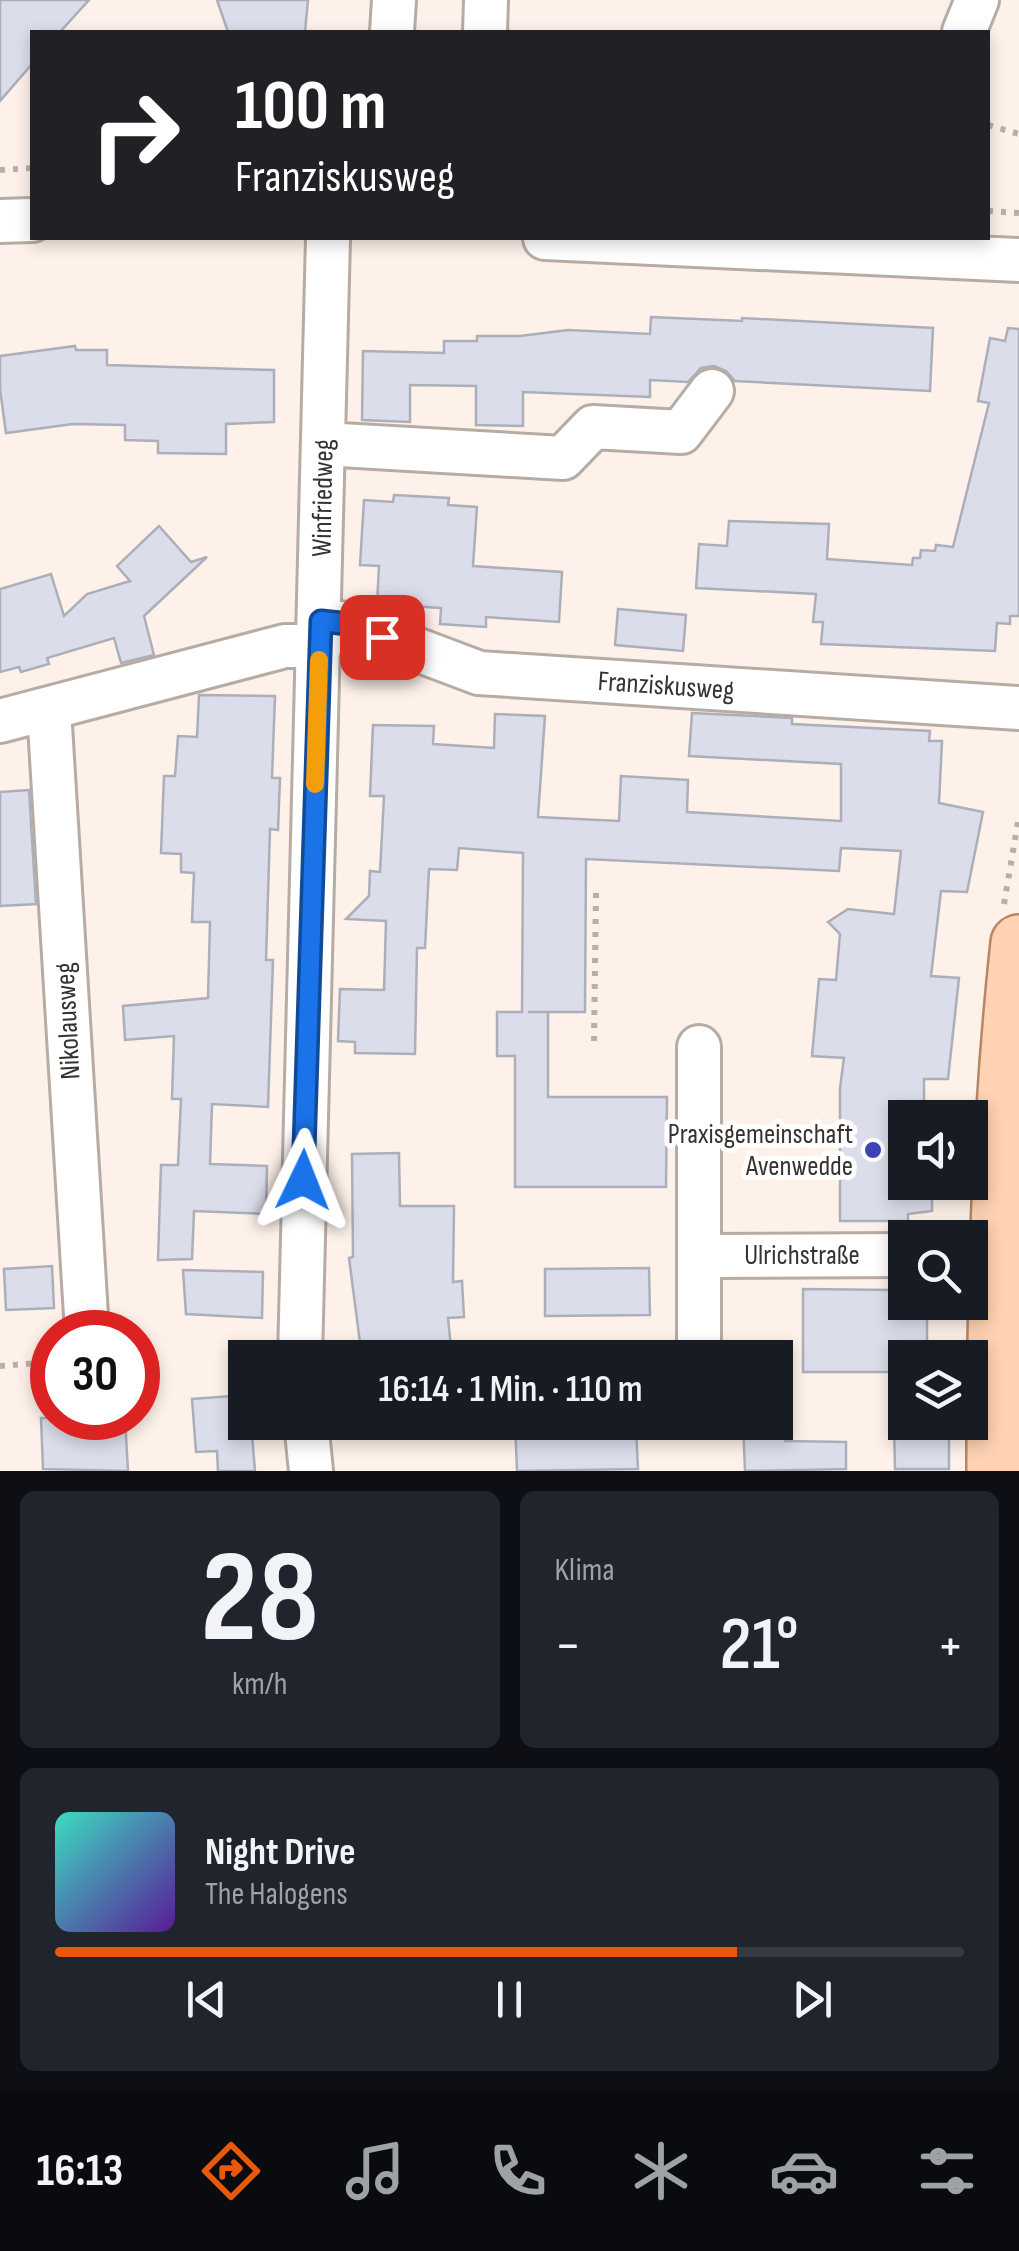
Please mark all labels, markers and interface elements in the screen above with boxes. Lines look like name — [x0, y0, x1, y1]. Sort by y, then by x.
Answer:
text: 100 m — [235, 65, 386, 149]
icon: right — [70, 70, 200, 200]
text: Franziskusweg — [235, 150, 455, 205]
street label: Winfriedweg — [305, 439, 341, 557]
pin — [340, 595, 425, 680]
icon: arrive — [355, 610, 410, 665]
street label: Franziskusweg — [597, 665, 735, 707]
street label: Nikolausweg — [48, 962, 88, 1080]
map controls — [888, 1100, 988, 1440]
button: sound — [888, 1100, 988, 1200]
place label: Praxisgemeinschaft Avenwedde — [668, 1118, 853, 1183]
position arrow — [251, 1128, 355, 1232]
marker: Praxisgemeinschaft Avenwedde — [862, 1139, 884, 1161]
button: search — [888, 1220, 988, 1320]
street label: Ulrichstraße — [744, 1239, 860, 1272]
speed limit sign: 30 — [30, 1310, 160, 1440]
button: layers — [888, 1340, 988, 1440]
text: 16:14 · 1 Min. · 110 m — [378, 1367, 643, 1412]
text: 28 — [201, 1522, 319, 1678]
text: Klima — [555, 1551, 615, 1590]
text: 21° — [720, 1600, 799, 1691]
text: − — [555, 1613, 581, 1680]
text: + — [937, 1613, 964, 1680]
text: km/h — [232, 1665, 287, 1704]
text: Night Drive — [205, 1830, 356, 1875]
text: The Halogens — [205, 1875, 348, 1914]
icon: previous — [179, 1972, 234, 2027]
icon: pause — [482, 1972, 537, 2027]
icon: next — [785, 1972, 840, 2027]
icon: directions — [196, 2136, 266, 2206]
icon: music — [340, 2136, 410, 2206]
icon: phone — [483, 2136, 553, 2206]
icon: climate — [626, 2136, 696, 2206]
icon: car — [769, 2136, 839, 2206]
icon: filters — [912, 2136, 982, 2206]
text: 16:13 — [37, 2144, 123, 2199]

